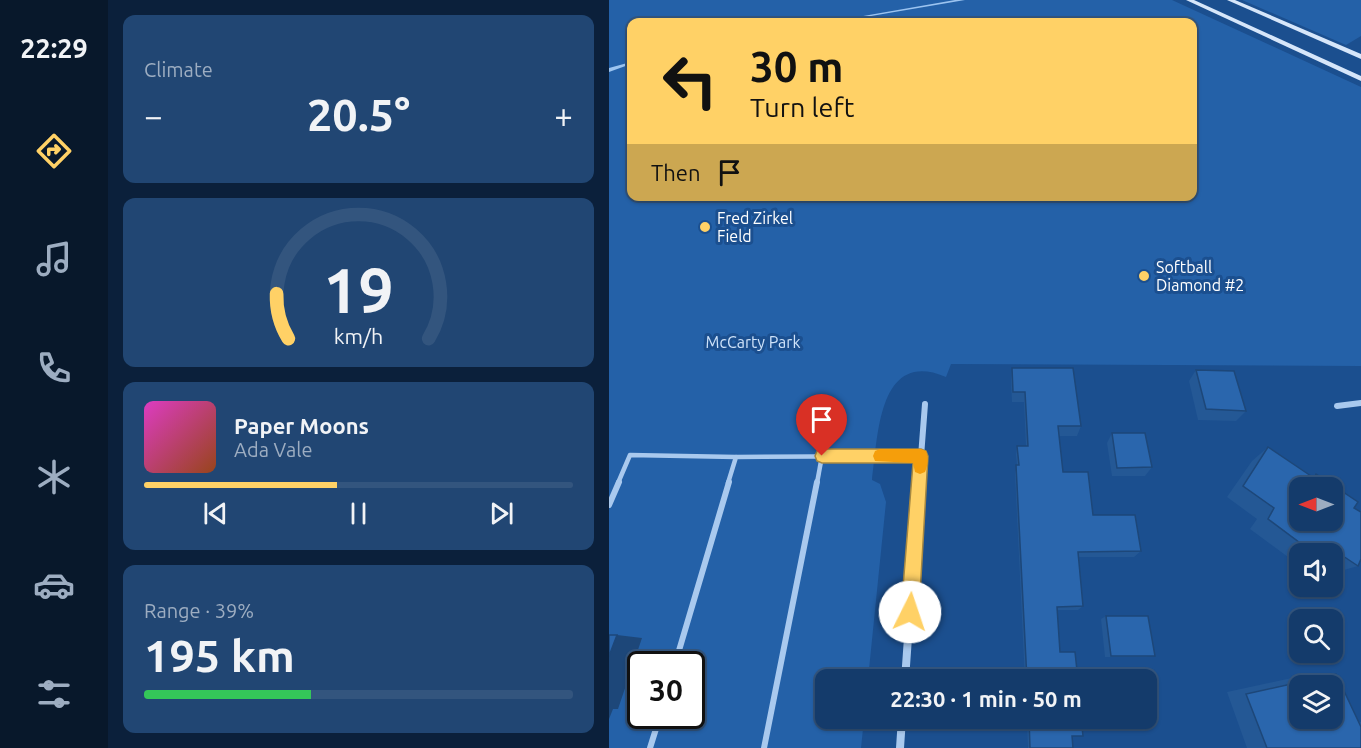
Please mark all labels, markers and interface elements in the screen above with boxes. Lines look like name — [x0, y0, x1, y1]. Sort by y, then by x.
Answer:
text: 22:29 — [20, 33, 88, 63]
icon: left — [651, 42, 729, 120]
text: 30 m — [750, 43, 844, 90]
text: Climate — [144, 58, 213, 81]
text: 20.5° — [307, 89, 410, 140]
text: Turn left — [750, 92, 854, 122]
text: − — [144, 97, 163, 134]
text: + — [554, 97, 573, 134]
icon: directions — [33, 130, 75, 172]
icon: arrive — [713, 156, 746, 189]
text: Then — [651, 160, 701, 185]
place label: Fred Zirkel Field — [717, 209, 793, 245]
marker: Fred Zirkel Field — [698, 220, 712, 234]
icon: music — [33, 238, 75, 280]
text: 19 — [323, 256, 394, 326]
place label: Softball Diamond #2 — [1156, 258, 1244, 294]
marker: Softball Diamond #2 — [1137, 269, 1151, 283]
text: km/h — [334, 325, 383, 349]
park label: McCarty Park — [706, 333, 800, 351]
icon: phone — [33, 347, 75, 389]
pin — [796, 394, 847, 456]
icon: arrive — [805, 403, 838, 436]
text: Paper Moons — [234, 413, 369, 438]
text: Ada Vale — [234, 438, 312, 461]
icon: climate — [33, 456, 75, 498]
north arrow — [1289, 477, 1343, 531]
map controls — [1289, 477, 1343, 729]
icon: previous — [199, 497, 232, 530]
icon: pause — [342, 497, 375, 530]
icon: next — [485, 497, 518, 530]
button: sound — [1289, 543, 1343, 597]
icon: car — [33, 564, 75, 606]
position arrow — [878, 580, 942, 644]
text: Range · 39% — [144, 599, 254, 622]
button: search — [1289, 609, 1343, 663]
text: 195 km — [144, 630, 295, 681]
speed limit sign: 30 — [627, 651, 705, 729]
icon: filters — [33, 673, 75, 715]
button: layers — [1289, 675, 1343, 729]
text: 22:30 · 1 min · 50 m — [890, 686, 1082, 711]

